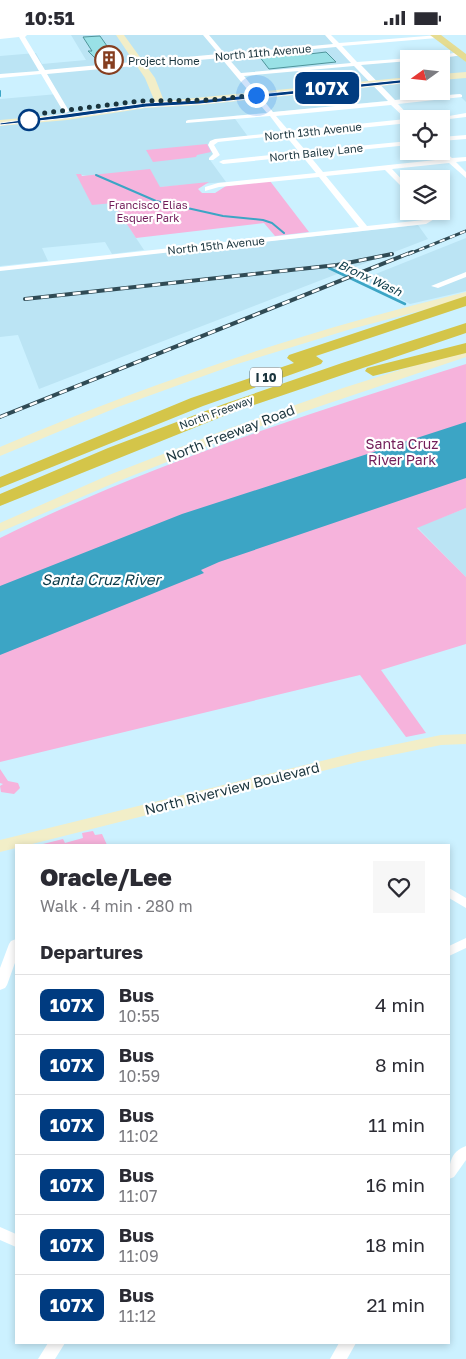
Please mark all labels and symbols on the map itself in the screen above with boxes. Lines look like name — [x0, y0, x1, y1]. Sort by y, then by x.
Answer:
street label: North 11th Avenue — [214, 41, 312, 63]
building icon: Project Home — [94, 45, 124, 75]
north arrow — [400, 50, 450, 100]
place label: Project Home — [128, 54, 200, 67]
line badge: 107X — [292, 72, 362, 104]
your location — [244, 83, 269, 108]
unlabelled marker — [18, 109, 40, 131]
street label: North 13th Avenue — [264, 119, 362, 143]
street label: North Bailey Lane — [269, 141, 363, 163]
park label: Francisco Elias Esquer Park — [108, 198, 188, 224]
street label: North 15th Avenue — [167, 233, 265, 257]
water label: Bronx Wash — [336, 257, 405, 299]
road number: I 10 — [250, 367, 282, 387]
street label: North Freeway — [177, 393, 255, 431]
street label: North Freeway Road — [163, 401, 297, 465]
park label: Santa Cruz River Park — [366, 435, 438, 468]
water label: Santa Cruz River — [42, 570, 163, 588]
street label: North Riverview Boulevard — [143, 758, 321, 818]

